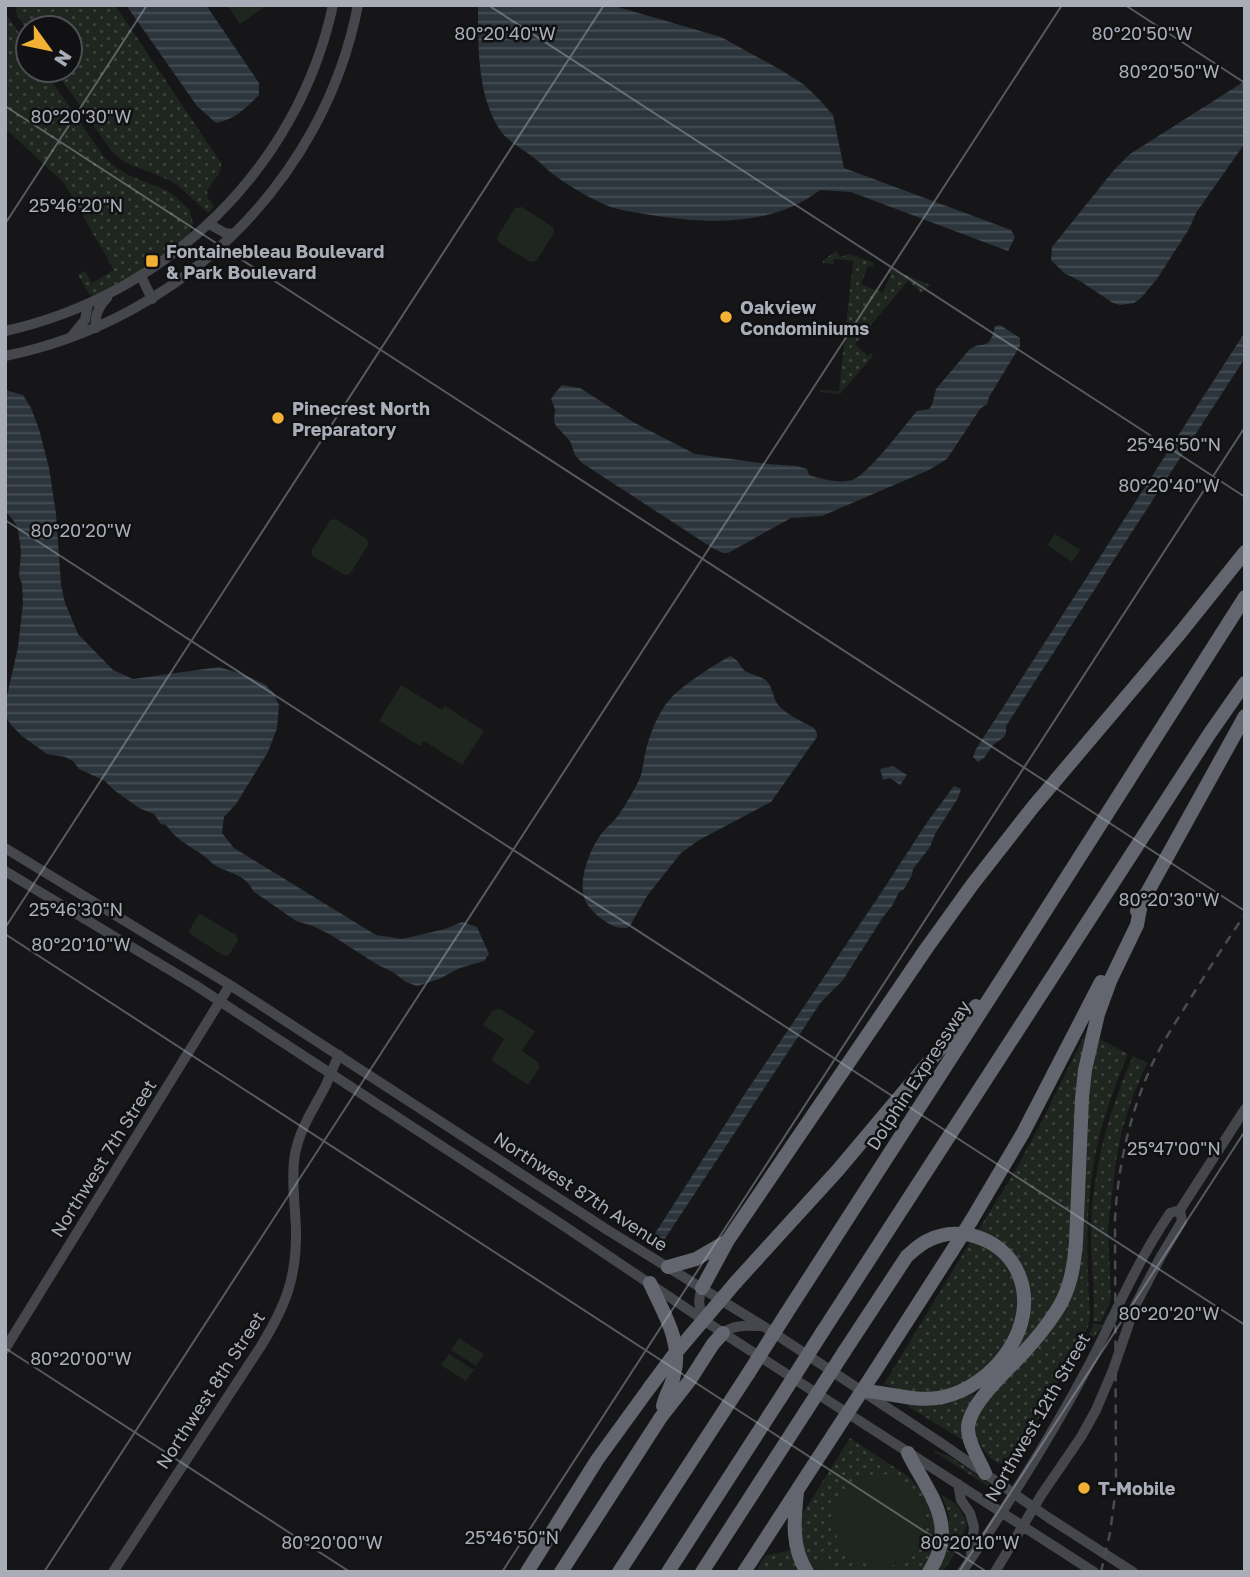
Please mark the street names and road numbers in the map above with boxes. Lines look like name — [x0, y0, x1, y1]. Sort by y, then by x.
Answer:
street label: Dolphin Expressway — [861, 996, 975, 1154]
street label: Northwest 7th Street — [46, 1075, 160, 1241]
street label: Northwest 87th Avenue — [490, 1127, 672, 1255]
street label: Northwest 8th Street — [151, 1307, 269, 1473]
street label: Northwest 12th Street — [980, 1329, 1094, 1505]

